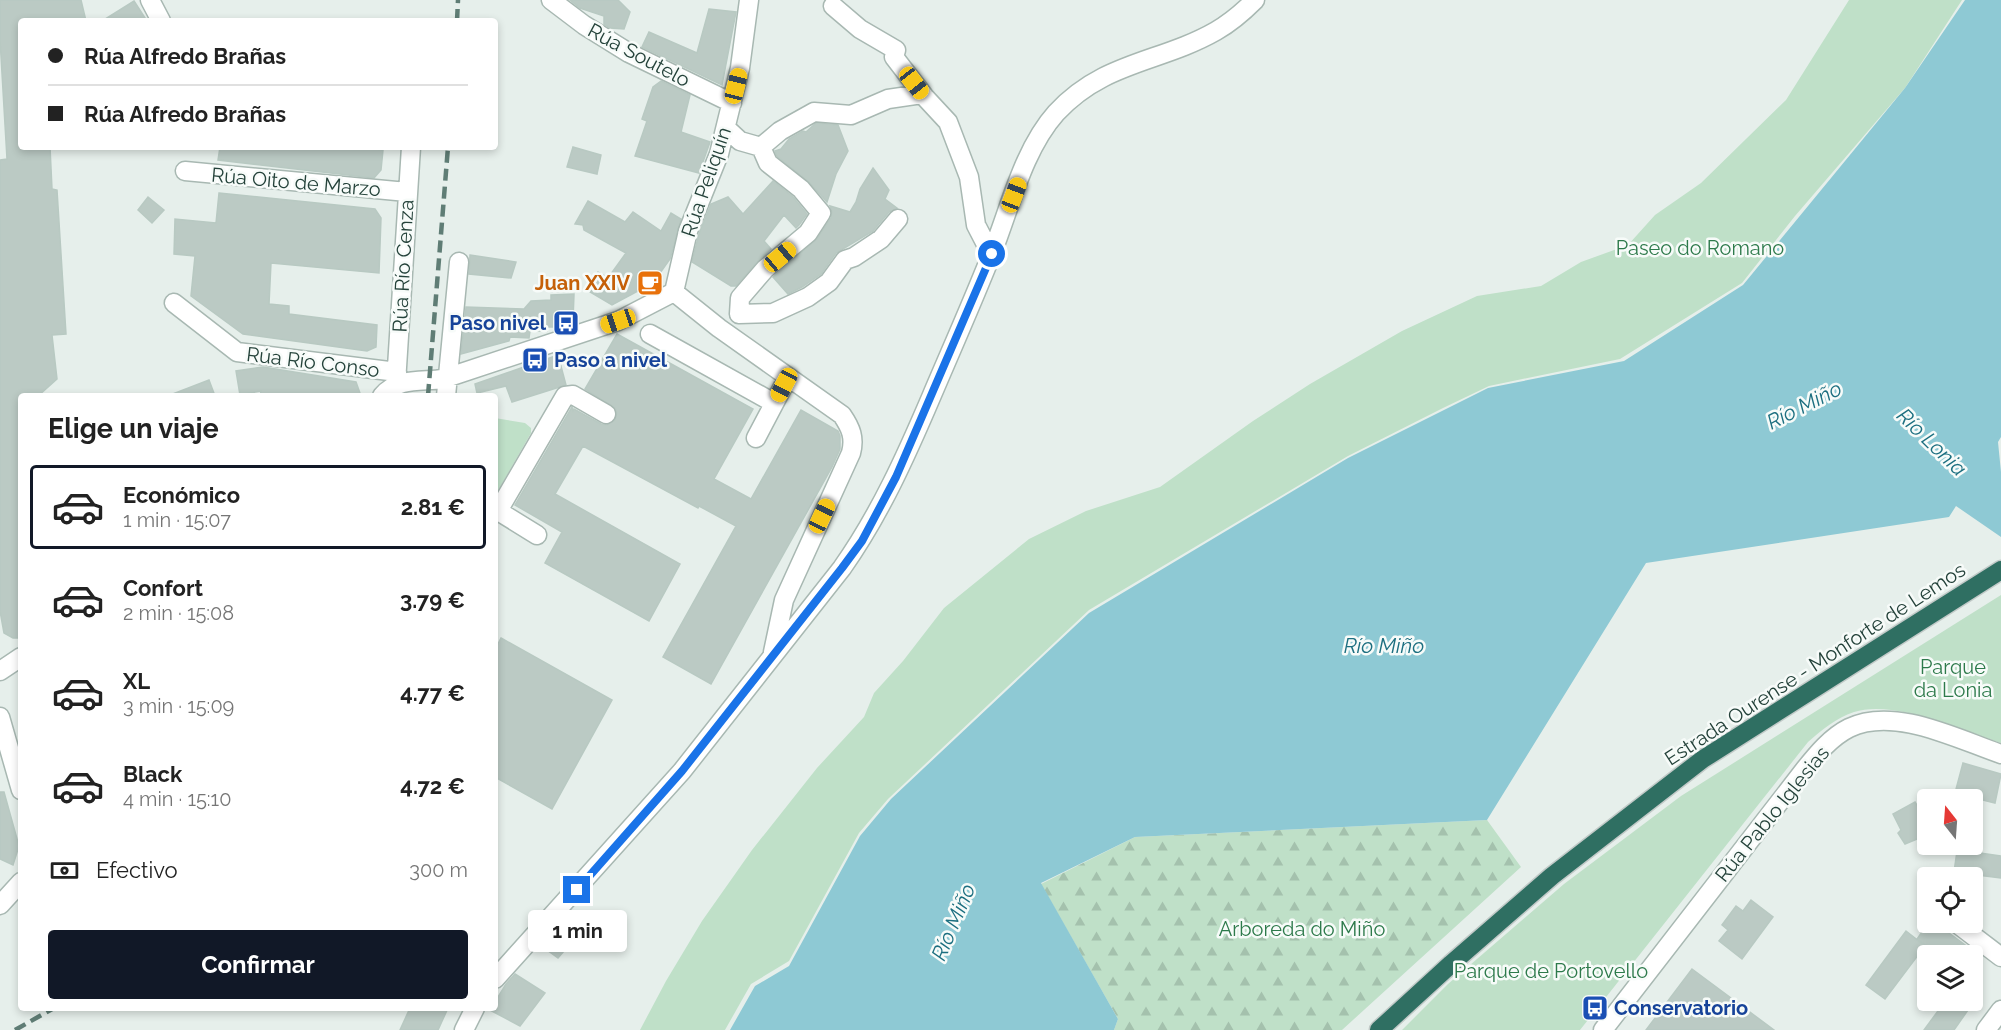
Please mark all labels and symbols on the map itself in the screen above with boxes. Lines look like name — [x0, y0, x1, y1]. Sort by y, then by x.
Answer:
street label: Rúa Soutelo — [584, 18, 694, 92]
car — [896, 63, 932, 103]
car — [723, 66, 749, 106]
street label: Rúa Peliquín — [676, 124, 736, 240]
street label: Rúa Oito de Marzo — [210, 163, 382, 201]
car — [999, 175, 1029, 215]
street label: Rúa Río Cenza — [388, 199, 418, 333]
park label: Paseo do Romano — [1616, 236, 1784, 260]
car — [760, 239, 800, 275]
route start — [978, 240, 1005, 267]
cafe icon: Juan XXIV — [635, 268, 665, 298]
place label: Juan XXIV — [535, 271, 630, 295]
car — [598, 307, 638, 335]
bus stop icon: Paso nivel — [551, 308, 581, 338]
place label: Paso nivel — [449, 311, 547, 335]
street label: Rúa Río Conso — [245, 342, 381, 382]
bus stop icon: Paso a nivel — [520, 345, 550, 375]
place label: Paso a nivel — [554, 348, 668, 372]
car — [768, 365, 800, 405]
water label: Río Miño — [1762, 376, 1846, 434]
water label: Río Lonia — [1892, 403, 1972, 481]
car — [806, 496, 838, 536]
street label: Estrada Ourense - Monforte de Lemos — [1660, 558, 1970, 770]
water label: Río Miño — [1344, 633, 1424, 658]
park label: Parque da Lonia — [1914, 655, 1992, 702]
street label: Rúa Pablo Iglesias — [1710, 741, 1834, 887]
north arrow — [1917, 789, 1983, 855]
route end — [563, 876, 590, 903]
water label: Río Miño — [926, 880, 980, 964]
callout: 1 min — [528, 911, 626, 953]
park label: Arboreda do Miño — [1219, 917, 1385, 941]
park label: Parque de Portovello — [1454, 959, 1648, 983]
bus stop icon: Conservatorio — [1580, 993, 1610, 1023]
place label: Conservatorio — [1614, 996, 1748, 1020]

